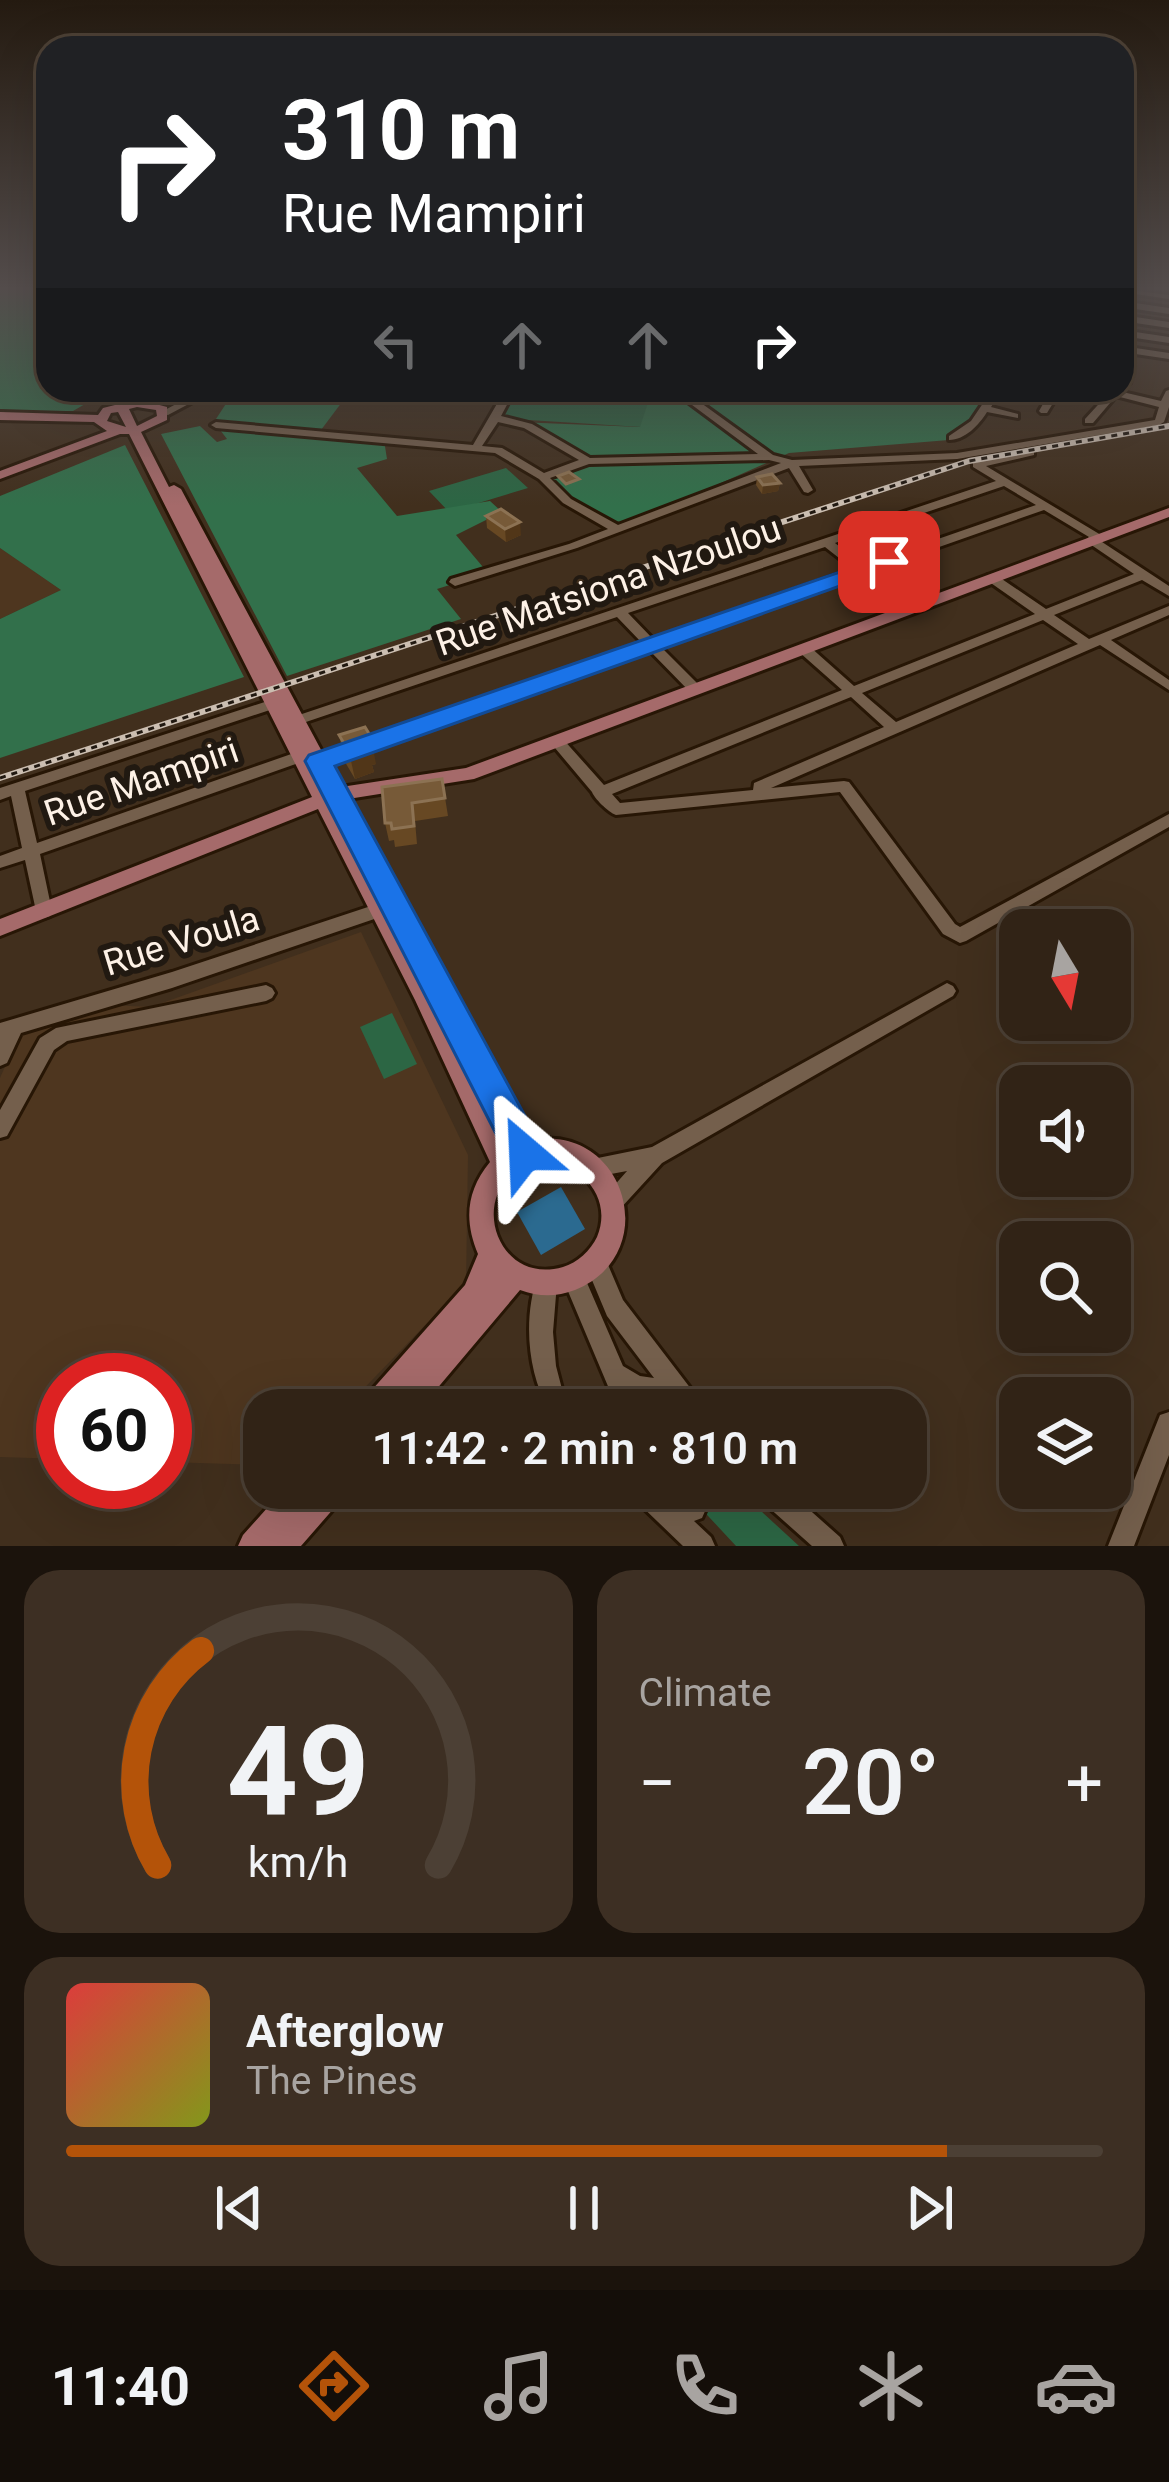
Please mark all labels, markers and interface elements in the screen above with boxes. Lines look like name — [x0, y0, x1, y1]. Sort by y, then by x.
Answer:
text: 310 m — [282, 81, 520, 180]
icon: right — [84, 84, 240, 240]
text: Rue Mampiri — [282, 182, 586, 245]
icon: left — [363, 312, 429, 378]
icon: ahead — [489, 312, 555, 378]
icon: ahead — [615, 312, 681, 378]
icon: right — [741, 312, 807, 378]
street label: Rue Matsiona Nzoulou — [430, 507, 786, 665]
pin — [838, 511, 940, 613]
icon: arrive — [856, 529, 922, 595]
street label: Rue Mampiri — [39, 729, 244, 835]
street label: Rue Voula — [98, 897, 264, 985]
north arrow — [999, 909, 1131, 1041]
map controls — [999, 909, 1131, 1509]
button: sound — [999, 1065, 1131, 1197]
position arrow — [462, 1090, 588, 1216]
button: search — [999, 1221, 1131, 1353]
speed limit sign: 60 — [36, 1353, 192, 1509]
button: layers — [999, 1377, 1131, 1509]
text: 11:42 · 2 min · 810 m — [372, 1422, 798, 1475]
text: Climate — [639, 1670, 772, 1716]
text: 49 — [227, 1698, 370, 1844]
text: 20° — [802, 1731, 940, 1836]
text: − — [639, 1745, 676, 1822]
text: + — [1066, 1745, 1103, 1822]
text: km/h — [248, 1836, 349, 1886]
text: Afterglow — [246, 2005, 444, 2058]
text: The Pines — [246, 2058, 418, 2104]
icon: previous — [206, 2175, 272, 2241]
icon: pause — [551, 2175, 617, 2241]
icon: next — [897, 2175, 963, 2241]
icon: directions — [292, 2344, 376, 2428]
icon: music — [477, 2344, 561, 2428]
icon: phone — [663, 2344, 747, 2428]
icon: climate — [849, 2344, 933, 2428]
icon: car — [1034, 2344, 1118, 2428]
text: 11:40 — [51, 2355, 190, 2418]

